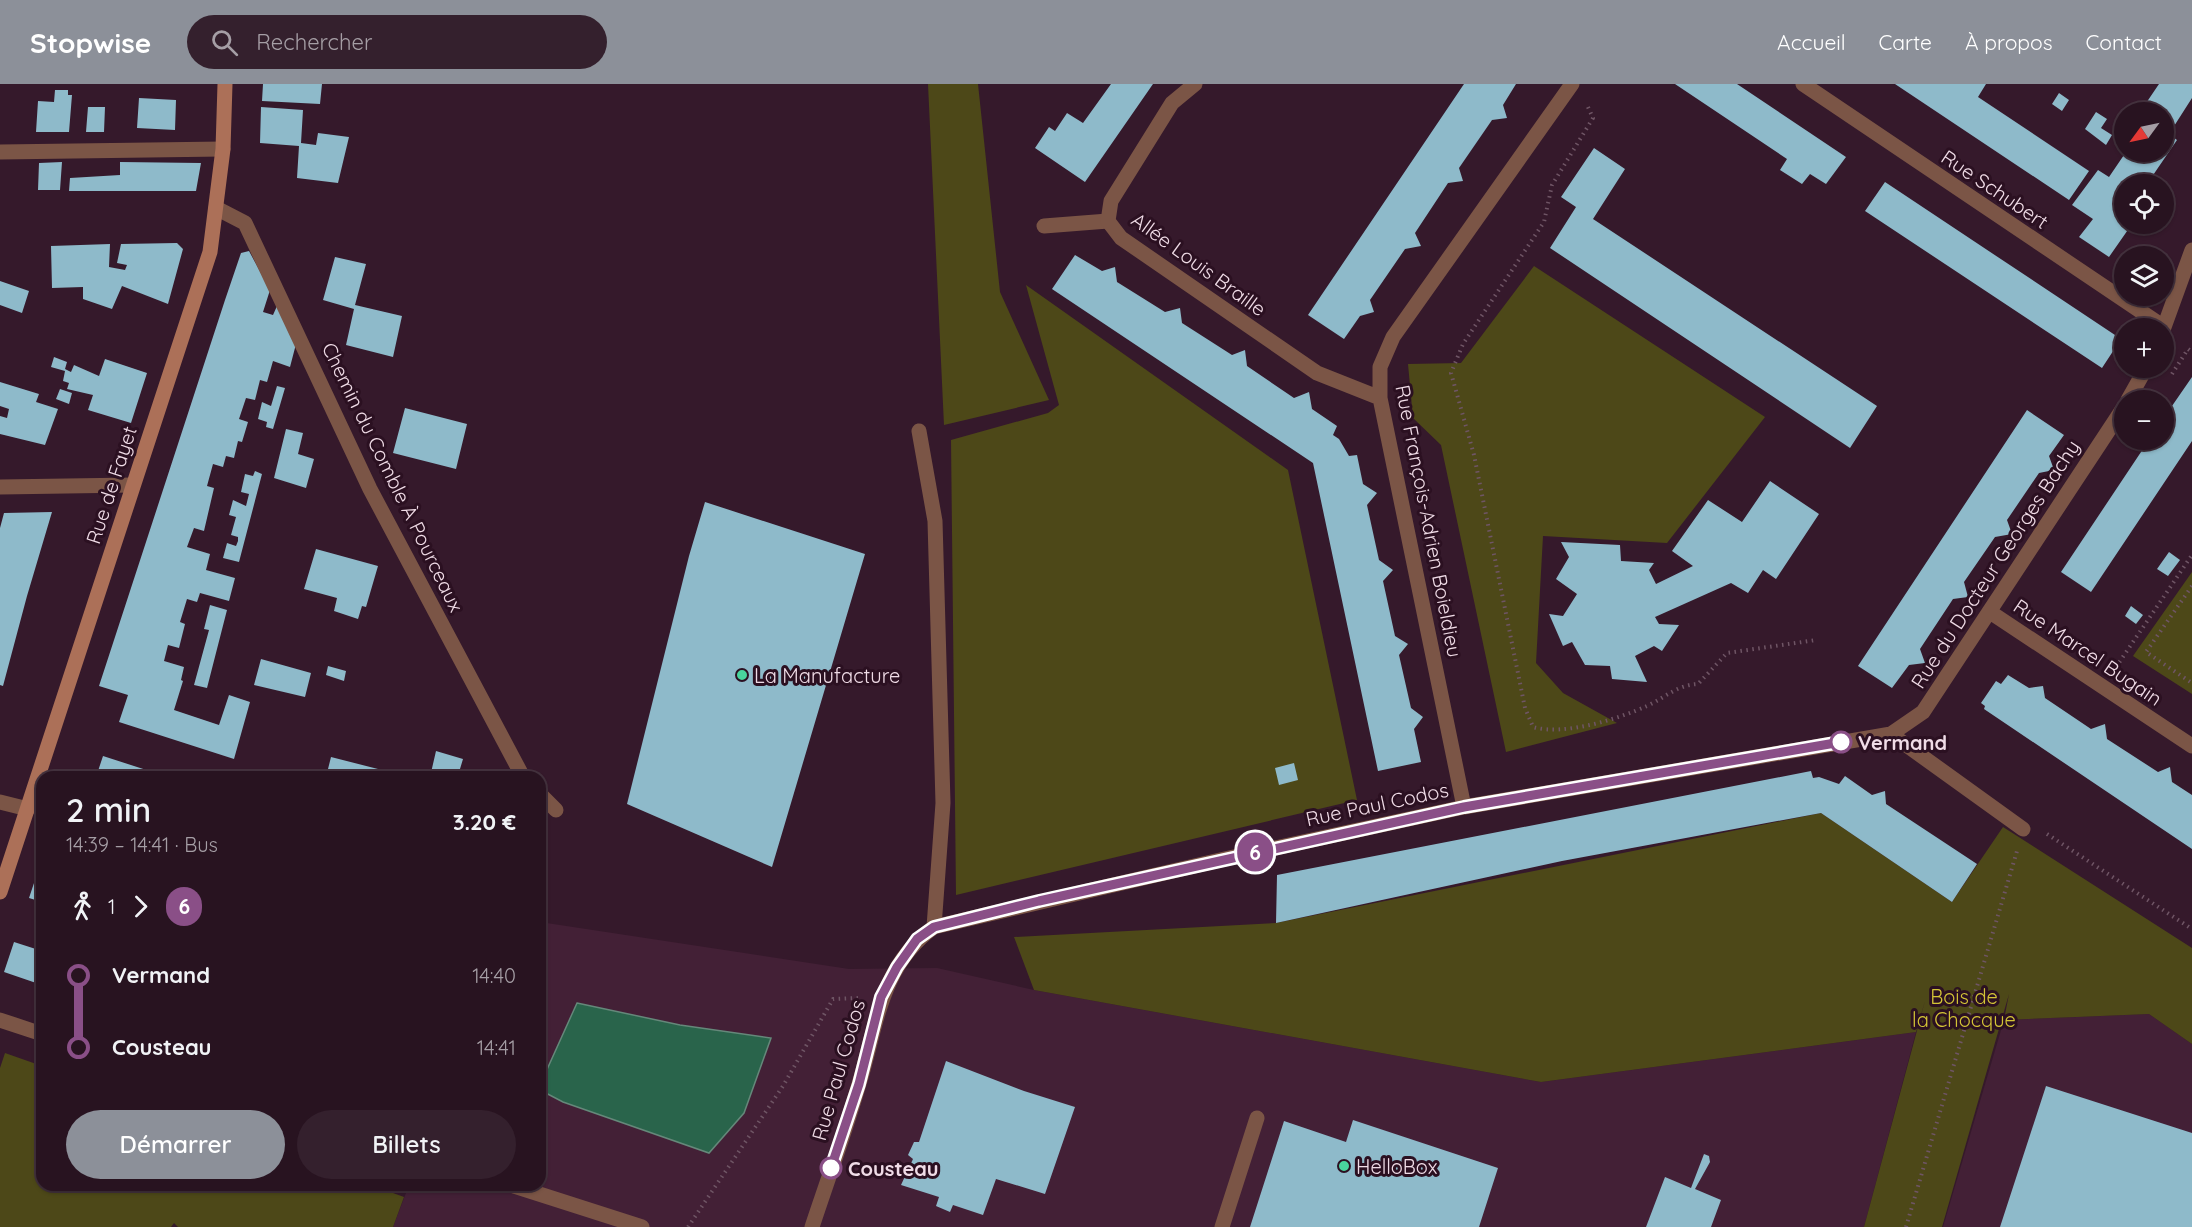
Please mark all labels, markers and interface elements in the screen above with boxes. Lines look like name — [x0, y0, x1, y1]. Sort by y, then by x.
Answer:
search box — [187, 15, 607, 69]
text: Stopwise — [30, 25, 151, 60]
icon: search — [208, 26, 241, 59]
text: Rechercher — [256, 28, 372, 56]
text: Accueil — [1777, 29, 1846, 55]
text: Carte — [1879, 29, 1932, 55]
text: À propos — [1965, 29, 2053, 55]
text: Contact — [2086, 29, 2162, 55]
north arrow — [2114, 102, 2174, 162]
map controls — [2114, 102, 2174, 450]
street label: Rue Schubert — [1937, 144, 2053, 234]
button: locate — [2114, 174, 2174, 234]
street label: Allée Louis Braille — [1127, 207, 1271, 321]
button: layers — [2114, 246, 2174, 306]
button: + — [2114, 318, 2174, 378]
street label: Chemin du Comble À Pourceaux — [317, 338, 469, 616]
street label: Rue François-Adrien Boieldieu — [1390, 383, 1468, 659]
button: − — [2114, 390, 2174, 450]
street label: Rue de Fayet — [80, 423, 142, 547]
street label: Rue du Docteur Georges Bachy — [1905, 435, 2085, 693]
street label: Rue Marcel Bugain — [2009, 593, 2167, 711]
place label: La Manufacture — [754, 663, 900, 688]
marker: La Manufacture — [735, 668, 749, 682]
place label: Vermand — [1858, 730, 1947, 755]
marker: Vermand — [1830, 731, 1852, 753]
street label: Rue Paul Codos — [1303, 777, 1451, 831]
text: 2 min — [66, 789, 151, 830]
text: 3.20 € — [453, 808, 516, 836]
text: 14:39 – 14:41 · Bus — [66, 832, 218, 857]
line badge: 6 — [1236, 832, 1274, 872]
text: 6 — [1249, 839, 1261, 865]
icon: walk — [66, 890, 99, 923]
icon: forward — [124, 890, 157, 923]
text: 6 — [178, 893, 190, 919]
text: 1 — [108, 894, 115, 919]
text: Vermand — [112, 961, 210, 989]
text: 14:40 — [472, 963, 516, 988]
park label: Bois de la Chocque — [1912, 984, 2016, 1032]
street label: Rue Paul Codos — [806, 997, 870, 1143]
text: Cousteau — [112, 1033, 212, 1061]
text: 14:41 — [477, 1035, 516, 1060]
button: Démarrer — [66, 1110, 285, 1179]
button: Billets — [297, 1110, 516, 1179]
place label: HelloBox — [1356, 1154, 1437, 1179]
place label: Cousteau — [848, 1156, 938, 1181]
marker: Cousteau — [820, 1157, 842, 1179]
marker: HelloBox — [1337, 1159, 1351, 1173]

